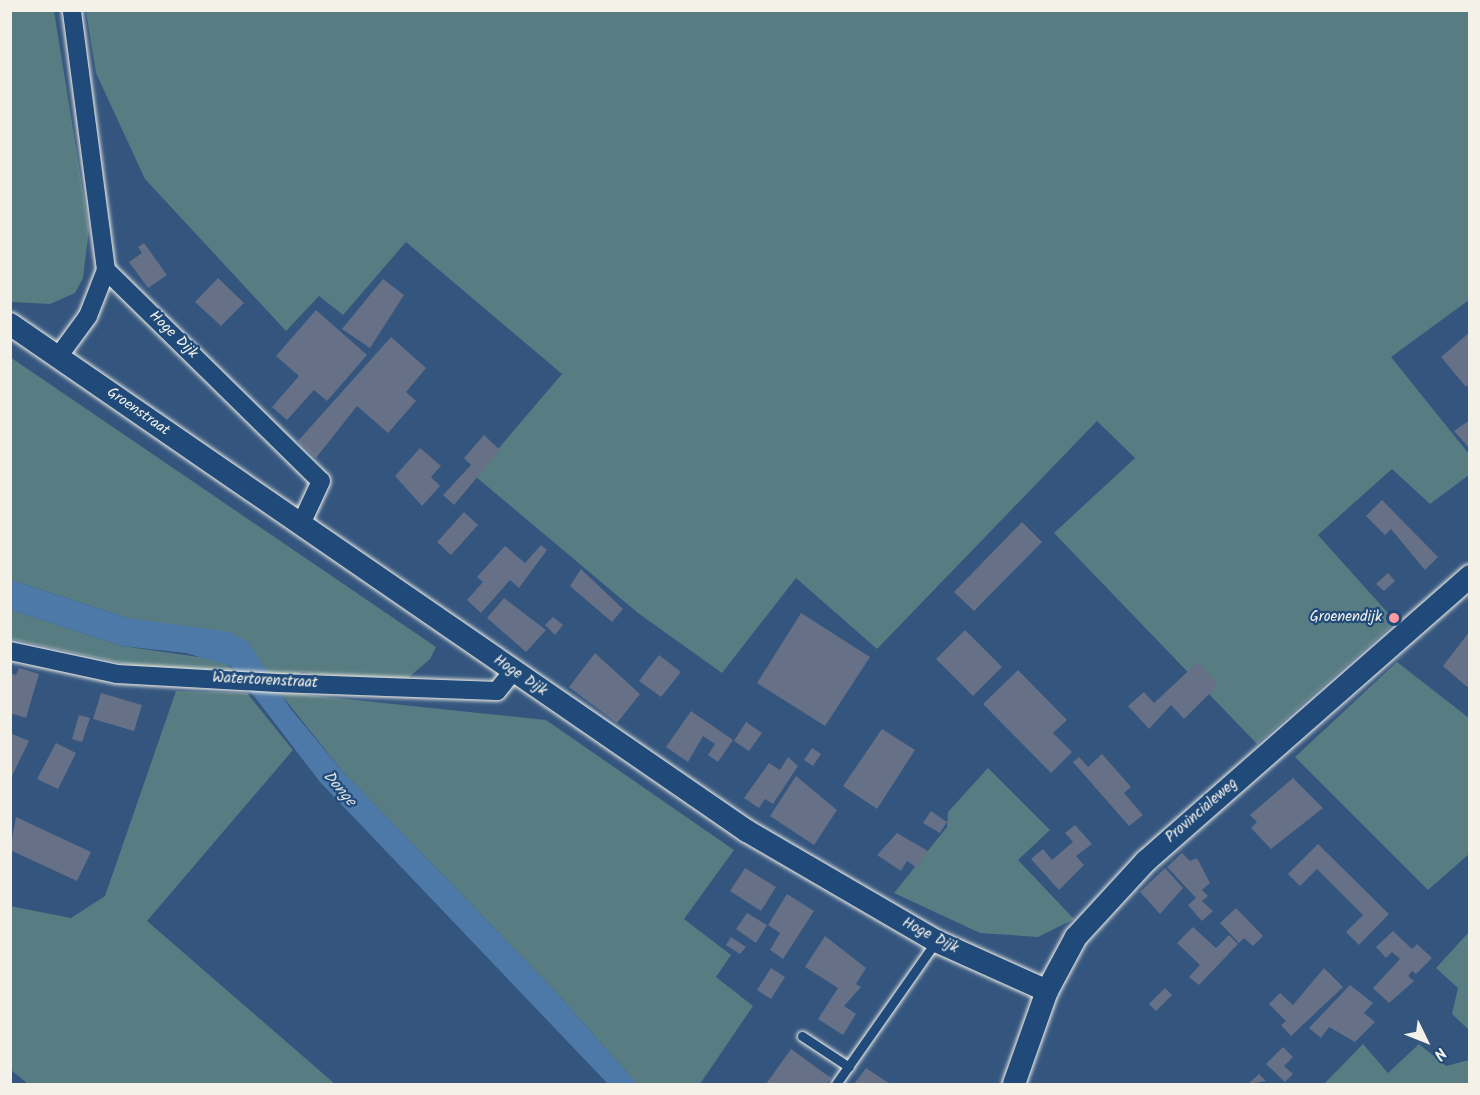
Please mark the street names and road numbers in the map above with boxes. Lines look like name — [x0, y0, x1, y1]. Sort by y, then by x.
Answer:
street label: Hoge Dijk — [145, 307, 201, 363]
street label: Groenstraat — [103, 384, 173, 440]
street label: Hoge Dijk — [490, 652, 550, 700]
street label: Watertorenstraat — [212, 669, 318, 693]
street label: Provincialeweg — [1162, 775, 1242, 847]
street label: Hoge Dijk — [899, 914, 961, 958]

